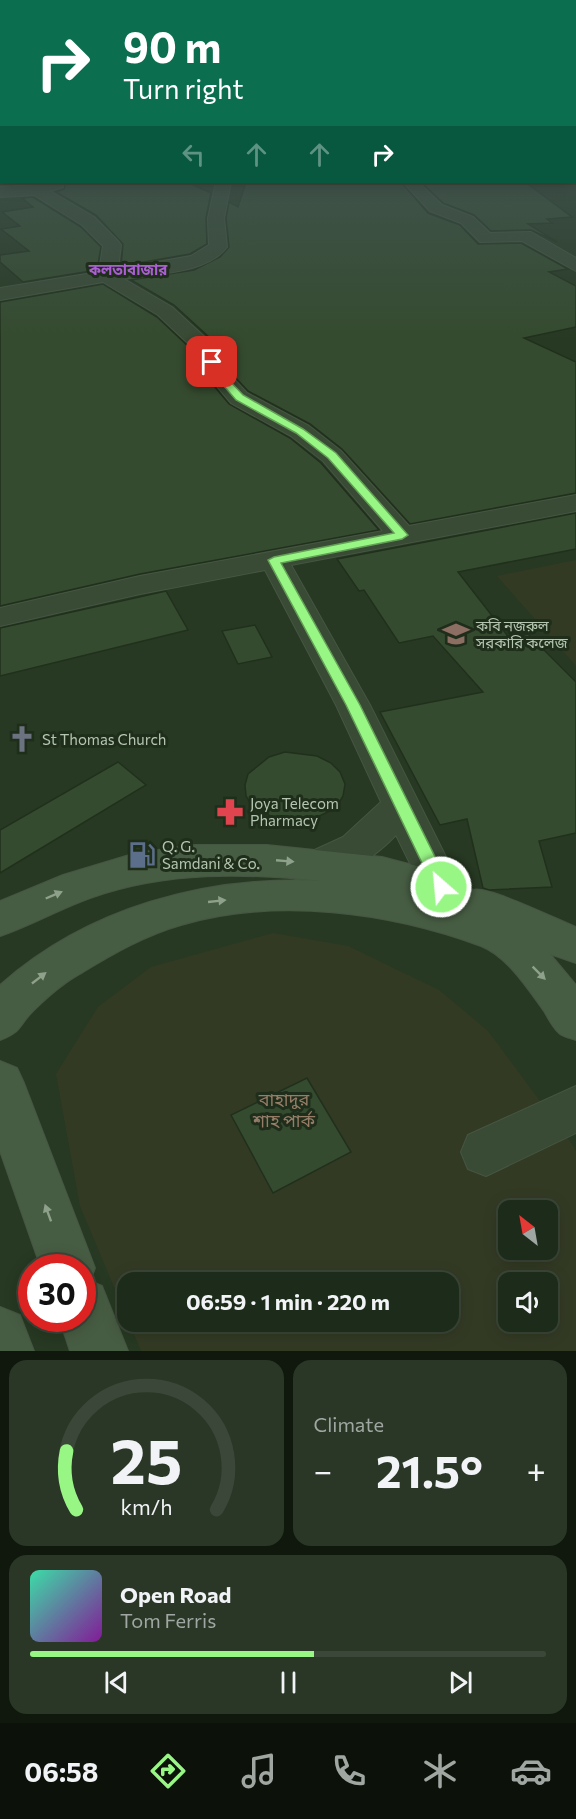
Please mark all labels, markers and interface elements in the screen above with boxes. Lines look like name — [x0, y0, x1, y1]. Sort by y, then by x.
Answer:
text: 90 m — [123, 20, 222, 72]
icon: right — [24, 24, 102, 102]
text: Turn right — [123, 72, 243, 105]
icon: left — [177, 138, 210, 171]
icon: ahead — [240, 138, 273, 171]
icon: ahead — [303, 138, 336, 171]
icon: right — [366, 138, 399, 171]
district label: কলতাবাজার — [88, 260, 168, 278]
pin — [186, 336, 237, 387]
icon: arrive — [195, 345, 228, 378]
place label: কবি নজরুল সরকারি কলেজ — [475, 616, 569, 651]
school or university icon: কবি নজরুল সরকারি কলেজ — [441, 619, 471, 649]
church icon: St Thomas Church — [7, 724, 37, 754]
place label: St Thomas Church — [42, 730, 166, 748]
place label: Joya Telecom Pharmacy — [250, 794, 339, 829]
pharmacy icon: Joya Telecom Pharmacy — [215, 797, 245, 827]
place label: Q. G. Samdani & Co. — [162, 837, 260, 872]
fuel station icon: Q. G. Samdani & Co. — [127, 840, 157, 870]
position arrow — [409, 855, 473, 919]
one-way arrow — [276, 856, 295, 866]
one-way arrow — [45, 890, 63, 900]
one-way arrow — [208, 897, 227, 906]
one-way arrow — [532, 965, 546, 980]
one-way arrow — [32, 972, 47, 984]
park label: বাহাদুর শাহ পার্ক — [252, 1088, 316, 1131]
north arrow — [498, 1200, 558, 1260]
map controls — [498, 1200, 558, 1332]
one-way arrow — [43, 1203, 53, 1221]
speed limit sign: 30 — [18, 1254, 96, 1332]
button: sound — [498, 1272, 558, 1332]
text: 06:59 · 1 min · 220 m — [186, 1288, 390, 1315]
text: Climate — [314, 1412, 384, 1436]
text: 25 — [110, 1421, 182, 1497]
text: 21.5° — [376, 1442, 483, 1497]
text: − — [314, 1449, 332, 1490]
text: + — [527, 1449, 546, 1490]
text: km/h — [120, 1493, 172, 1519]
text: Open Road — [120, 1581, 231, 1608]
text: Tom Ferris — [120, 1608, 216, 1632]
icon: previous — [100, 1666, 133, 1699]
icon: pause — [272, 1666, 305, 1699]
icon: next — [444, 1666, 477, 1699]
icon: directions — [147, 1750, 189, 1792]
icon: music — [238, 1750, 280, 1792]
icon: phone — [328, 1750, 370, 1792]
icon: climate — [419, 1750, 461, 1792]
icon: car — [510, 1750, 552, 1792]
text: 06:58 — [24, 1755, 99, 1788]

